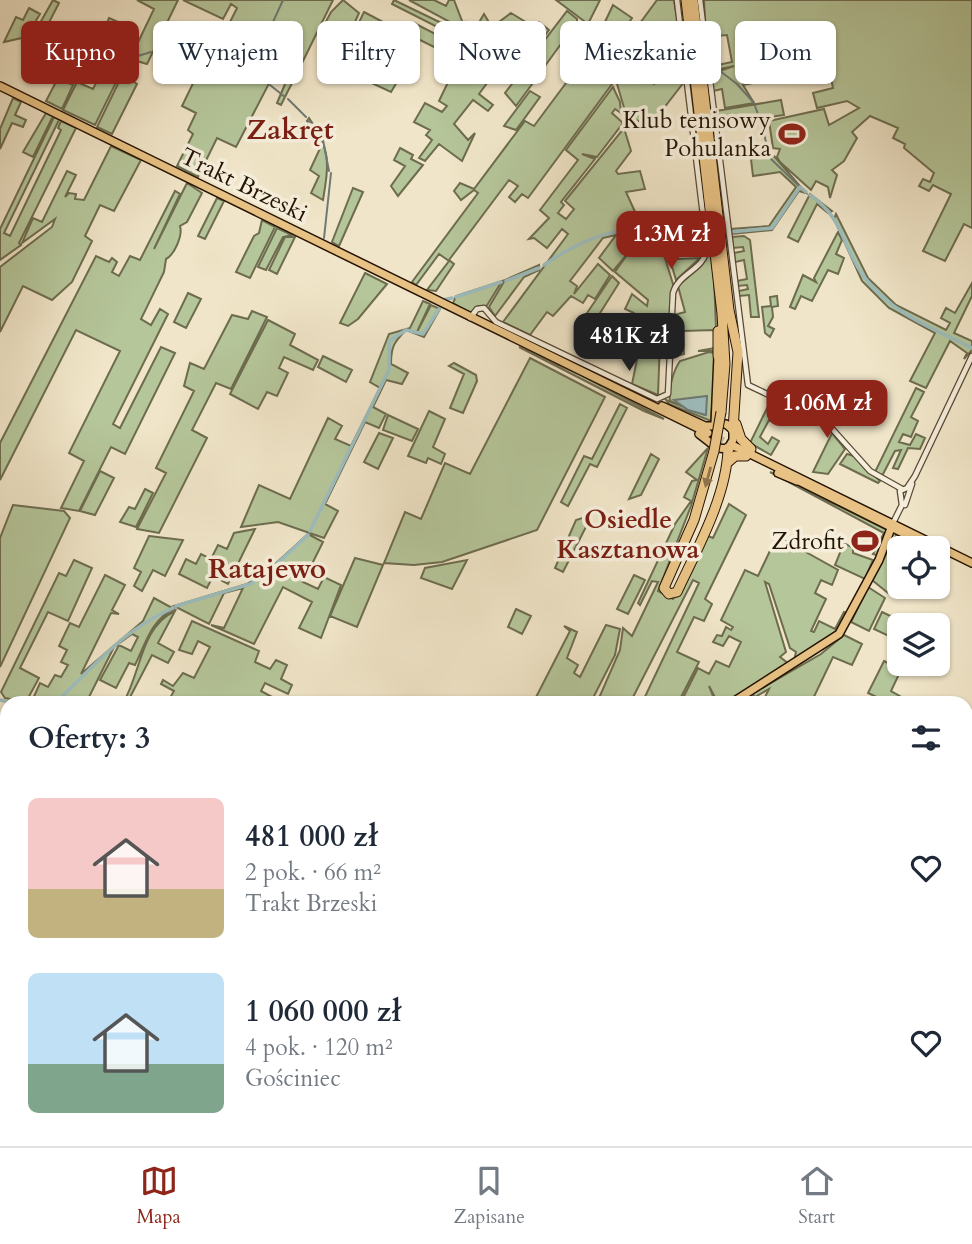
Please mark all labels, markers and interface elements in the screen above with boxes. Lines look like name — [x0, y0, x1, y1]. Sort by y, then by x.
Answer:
chip: Kupno — [21, 21, 139, 84]
chip: Wynajem — [153, 21, 303, 84]
chip: Filtry — [317, 21, 420, 84]
chip: Nowe — [434, 21, 546, 84]
chip: Mieszkanie — [560, 21, 721, 84]
chip: Dom — [735, 21, 836, 84]
place label: Klub tenisowy Pohulanka — [623, 104, 772, 165]
district label: Zakręt — [246, 111, 334, 149]
sports icon: Klub tenisowy Pohulanka — [777, 119, 807, 149]
street label: Trakt Brzeski — [175, 140, 313, 230]
pin: 1.3M zł — [606, 212, 736, 271]
text: 1.3M zł — [632, 218, 710, 249]
pin: 481K zł — [564, 314, 694, 373]
text: 481K zł — [590, 320, 668, 351]
pin: 1.06M zł — [755, 380, 899, 440]
text: 1.06M zł — [782, 387, 872, 418]
one-way arrow — [702, 466, 713, 488]
district label: Osiedle Kasztanowa — [557, 502, 700, 567]
place label: Zdrofit — [771, 525, 844, 558]
sports icon: Zdrofit — [850, 526, 880, 556]
map controls — [887, 536, 950, 676]
button: locate — [887, 536, 950, 599]
district label: Ratajewo — [208, 550, 326, 588]
button: layers — [887, 613, 950, 676]
text: Oferty: 3 — [28, 718, 150, 759]
icon: filters — [907, 719, 945, 757]
text: 481 000 zł — [245, 816, 378, 857]
icon: home — [84, 826, 168, 910]
icon: heart — [907, 849, 945, 887]
text: 2 pok. · 66 m² — [245, 857, 381, 888]
text: Trakt Brzeski — [245, 888, 377, 919]
text: 1 060 000 zł — [245, 991, 401, 1032]
icon: home — [84, 1001, 168, 1085]
icon: heart — [907, 1024, 945, 1062]
text: 4 pok. · 120 m² — [245, 1032, 393, 1063]
text: Gościniec — [245, 1063, 341, 1094]
tab: Mapa — [136, 1162, 181, 1230]
tab: Zapisane — [454, 1162, 525, 1230]
tab: Start — [798, 1162, 836, 1230]

